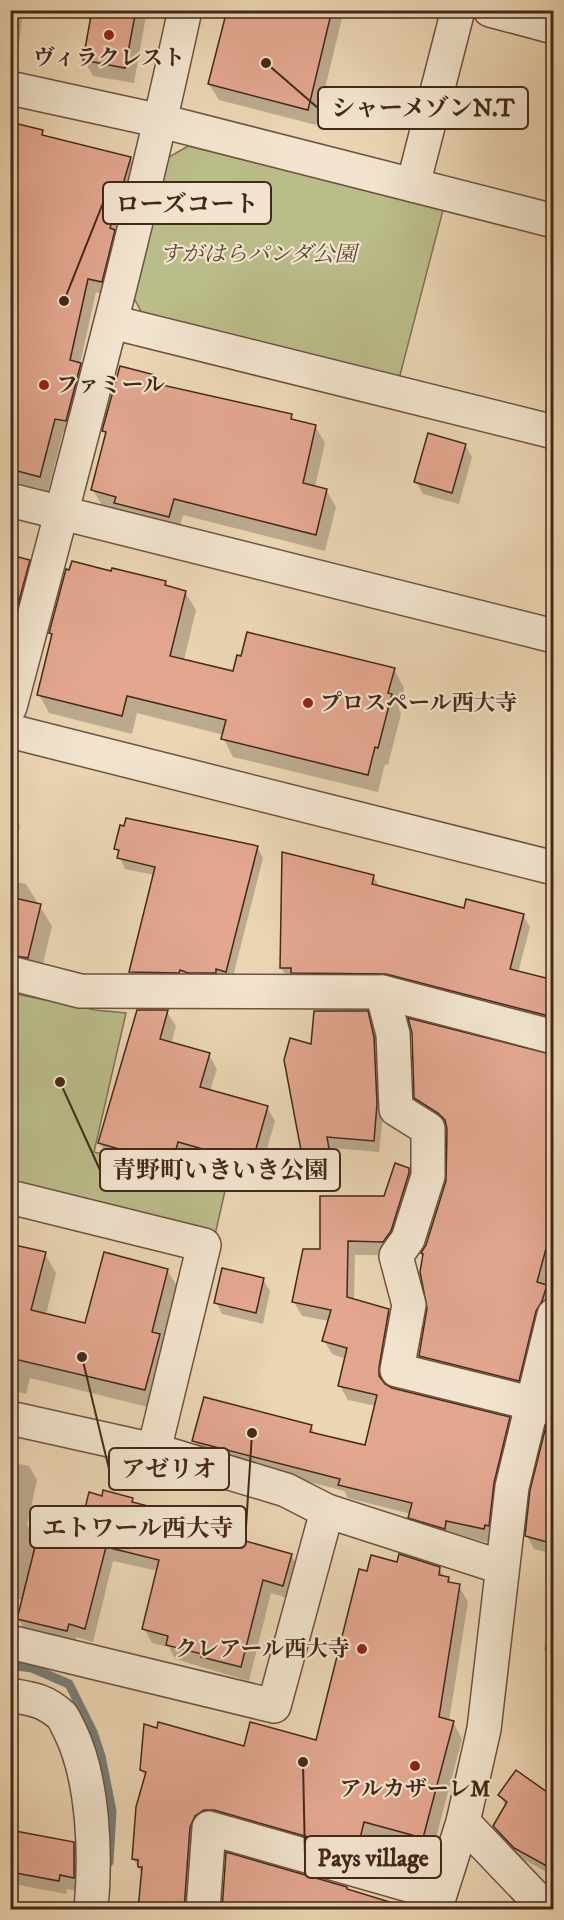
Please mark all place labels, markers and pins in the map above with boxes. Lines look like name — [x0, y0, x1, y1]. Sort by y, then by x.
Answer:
marker: ヴィラクレスト — [102, 28, 116, 42]
place label: ヴィラクレスト — [33, 45, 185, 72]
callout: シャーメゾンN.T — [318, 87, 528, 129]
callout: ローズコート — [103, 182, 271, 224]
place label: ファミール — [56, 372, 165, 399]
marker: ファミール — [37, 378, 51, 392]
place label: プロスペール西大寺 — [320, 690, 518, 717]
marker: プロスペール西大寺 — [301, 696, 315, 710]
callout: 青野町いきいき公園 — [100, 1149, 340, 1191]
callout: アゼリオ — [109, 1448, 229, 1490]
callout: エトワール西大寺 — [30, 1506, 246, 1548]
place label: クレアール西大寺 — [175, 1636, 350, 1663]
marker: クレアール西大寺 — [355, 1642, 369, 1656]
marker: アルカザーレM — [408, 1759, 422, 1773]
place label: アルカザーレM — [340, 1776, 490, 1803]
callout: Pays village — [305, 1836, 441, 1878]

